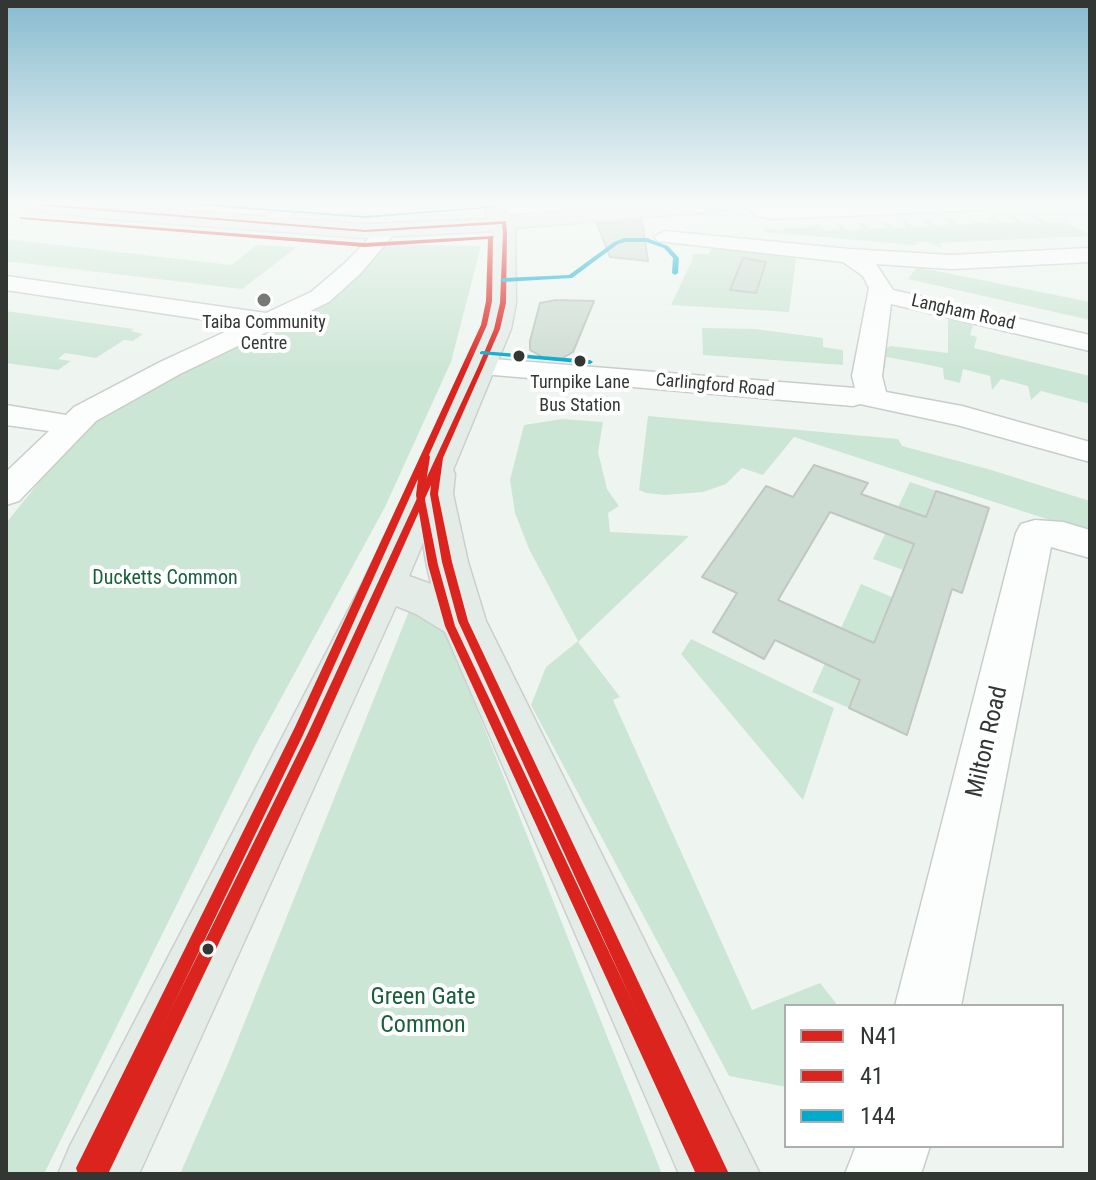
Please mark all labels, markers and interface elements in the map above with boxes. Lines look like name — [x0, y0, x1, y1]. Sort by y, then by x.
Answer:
marker: Taiba Community Centre — [255, 291, 273, 309]
street label: Langham Road — [909, 291, 1017, 335]
place label: Taiba Community Centre — [202, 312, 326, 354]
unlabelled marker — [511, 348, 527, 364]
marker: Turnpike Lane Bus Station — [572, 353, 588, 369]
street label: Carlingford Road — [655, 370, 775, 402]
place label: Turnpike Lane Bus Station — [530, 372, 630, 414]
park label: Ducketts Common — [92, 567, 238, 591]
street label: Milton Road — [961, 684, 1015, 800]
unlabelled marker — [200, 941, 216, 957]
park label: Green Gate Common — [371, 984, 475, 1040]
legend — [784, 1004, 1064, 1148]
text: N41 — [860, 1022, 899, 1050]
text: 41 — [860, 1062, 884, 1090]
text: 144 — [860, 1102, 896, 1130]

